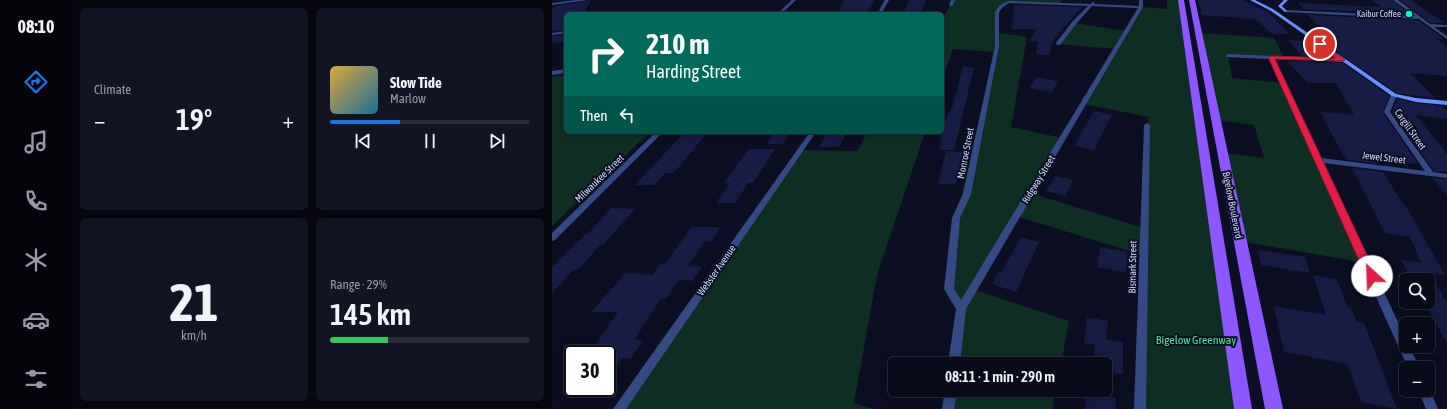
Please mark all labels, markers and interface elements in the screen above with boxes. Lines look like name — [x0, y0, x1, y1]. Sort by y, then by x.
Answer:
place label: Kaibur Coffee — [1357, 9, 1401, 19]
marker: Kaibur Coffee — [1404, 9, 1414, 19]
text: 08:10 — [17, 16, 55, 37]
pin — [1303, 27, 1337, 61]
icon: right — [580, 28, 632, 80]
text: 210 m — [646, 28, 709, 60]
icon: arrive — [1309, 33, 1331, 55]
text: Harding Street — [646, 61, 741, 82]
icon: directions — [22, 68, 50, 96]
text: Slow Tide — [390, 74, 442, 91]
text: Climate — [94, 82, 131, 97]
text: Marlow — [390, 91, 426, 106]
text: 19° — [176, 102, 212, 136]
icon: left — [616, 104, 638, 126]
text: − — [94, 107, 105, 133]
text: + — [283, 107, 294, 133]
text: Then — [580, 107, 608, 124]
street label: Cargill Street — [1393, 107, 1429, 152]
street label: Monroe Street — [955, 127, 976, 180]
icon: music — [22, 128, 50, 156]
icon: previous — [352, 130, 374, 152]
icon: pause — [419, 130, 441, 152]
icon: next — [486, 130, 508, 152]
street label: Jewel Street — [1361, 149, 1407, 166]
street label: Milwaukee Street — [573, 152, 626, 204]
street label: Ridgway Street — [1020, 153, 1057, 205]
street label: Bigelow Boulevard — [1221, 171, 1244, 240]
icon: phone — [22, 187, 50, 215]
street label: Bismark Street — [1127, 240, 1138, 294]
street label: Webster Avenue — [695, 243, 738, 298]
icon: climate — [22, 246, 50, 274]
position arrow — [1351, 255, 1393, 297]
text: 21 — [170, 272, 218, 332]
map controls — [1399, 273, 1435, 397]
button: search — [1399, 273, 1435, 309]
text: Range · 29% — [330, 277, 387, 292]
text: 145 km — [330, 297, 411, 331]
icon: car — [22, 306, 50, 334]
button: + — [1399, 317, 1435, 353]
text: km/h — [181, 328, 207, 343]
park label: Bigelow Greenway — [1156, 333, 1236, 347]
speed limit sign: 30 — [564, 345, 616, 397]
button: − — [1399, 361, 1435, 397]
icon: filters — [22, 365, 50, 393]
text: 08:11 · 1 min · 290 m — [945, 368, 1055, 385]

